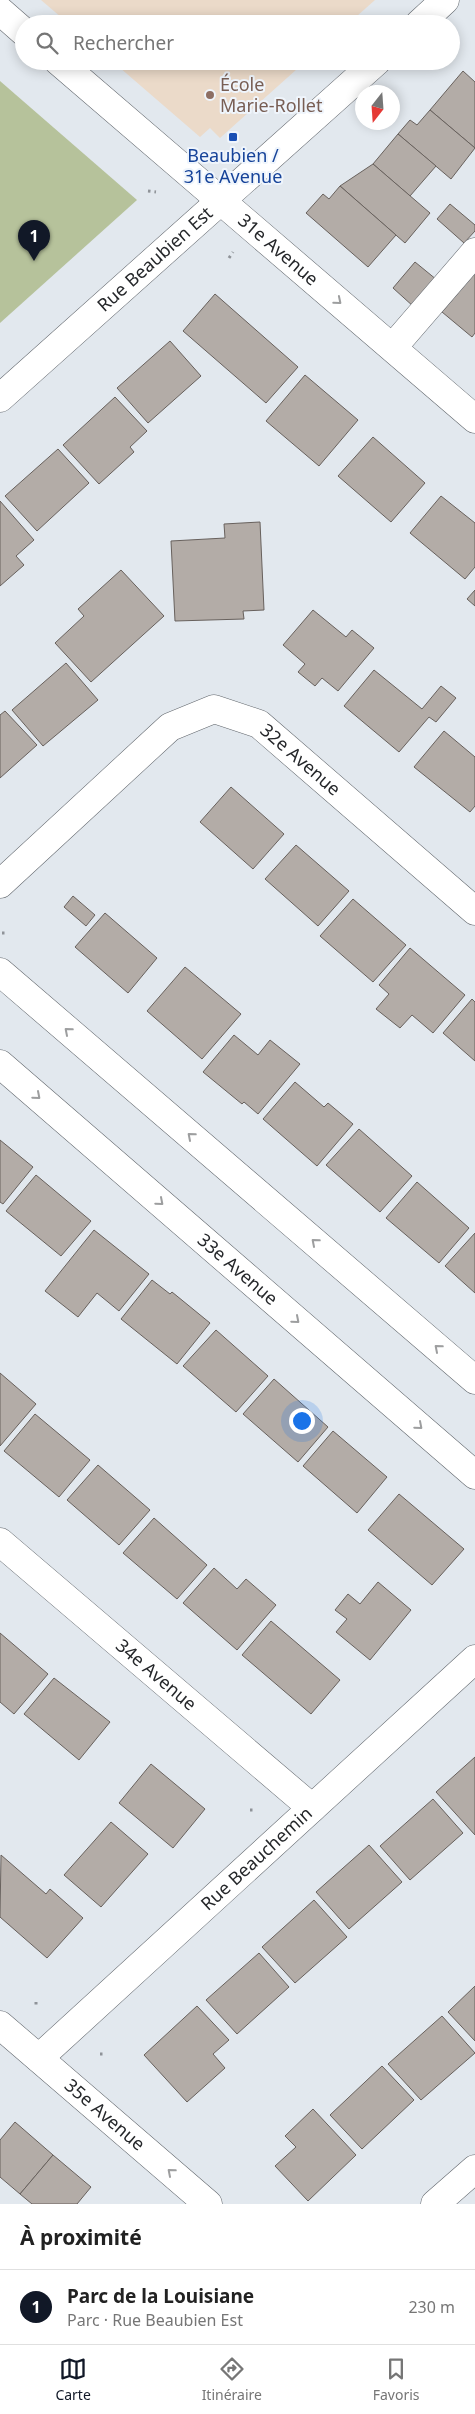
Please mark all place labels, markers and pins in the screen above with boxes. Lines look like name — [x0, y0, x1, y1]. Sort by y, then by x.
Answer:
place label: École Marie-Rollet — [220, 72, 323, 117]
marker: École Marie-Rollet — [204, 89, 216, 101]
marker: Beaubien / 31e Avenue — [227, 131, 239, 143]
place label: Beaubien / 31e Avenue — [184, 143, 282, 188]
pin: 1 — [18, 220, 50, 261]

